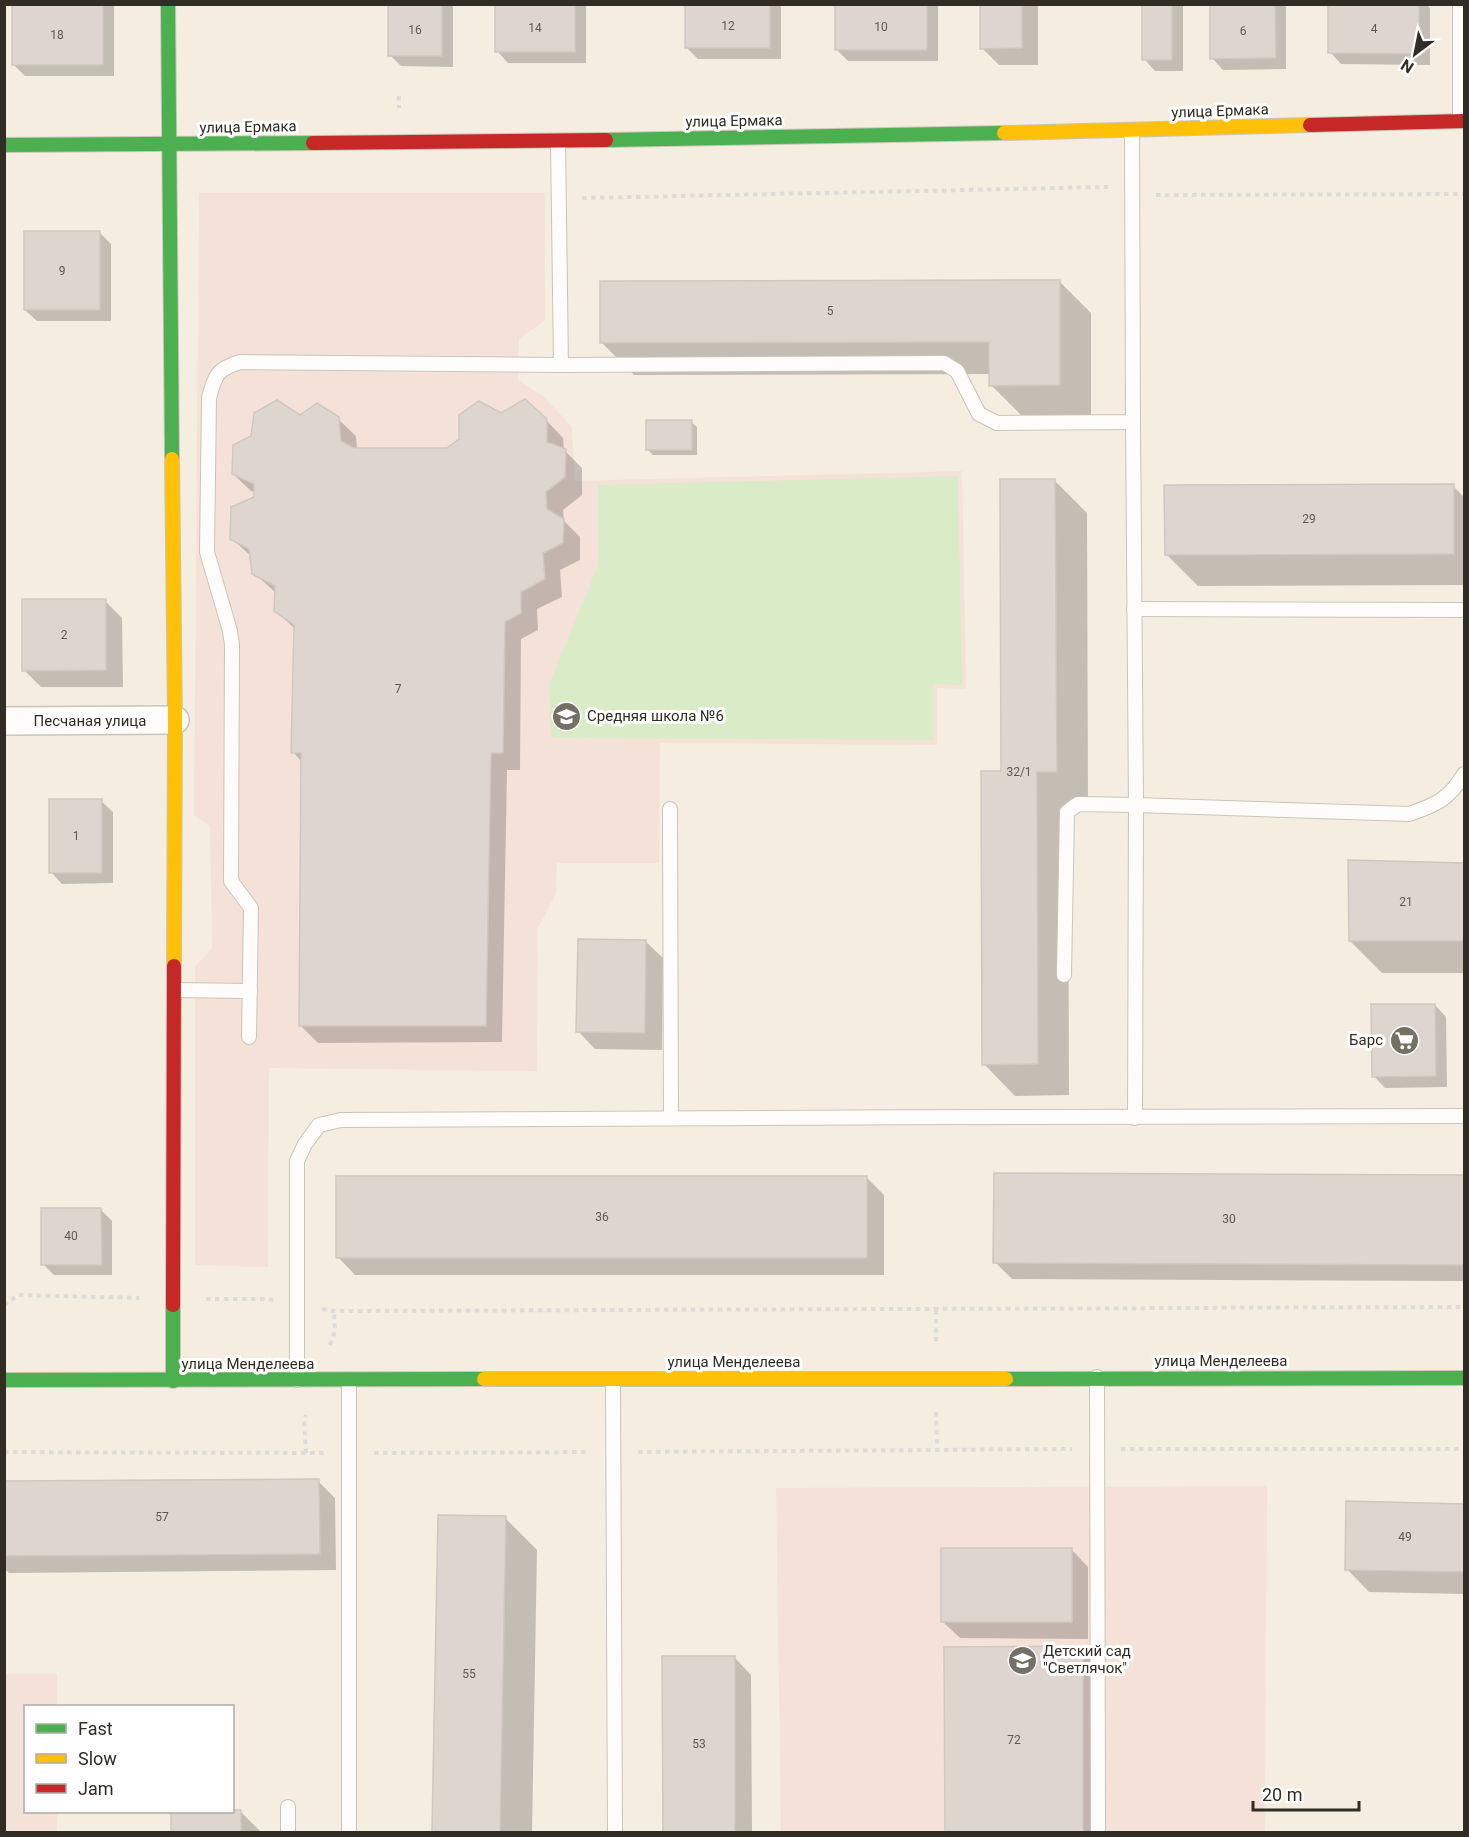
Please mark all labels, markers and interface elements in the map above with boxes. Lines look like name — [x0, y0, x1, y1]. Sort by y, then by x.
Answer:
house number: 12 — [721, 19, 735, 33]
house number: 10 — [874, 20, 888, 34]
house number: 14 — [528, 21, 542, 35]
house number: 4 — [1371, 22, 1378, 36]
house number: 16 — [408, 23, 422, 37]
house number: 6 — [1240, 24, 1247, 38]
north arrow — [1385, 24, 1445, 84]
house number: 18 — [50, 28, 64, 42]
text: N — [1397, 55, 1417, 77]
street label: улица Ермака — [1171, 100, 1269, 122]
street label: улица Ермака — [685, 111, 783, 131]
street label: улица Ермака — [199, 117, 297, 137]
house number: 9 — [59, 264, 65, 278]
house number: 5 — [827, 304, 834, 318]
house number: 29 — [1302, 512, 1316, 526]
house number: 2 — [61, 628, 68, 642]
house number: 7 — [395, 682, 402, 696]
school or university icon: Средняя школа №6 — [550, 700, 582, 732]
place label: Средняя школа №6 — [587, 707, 724, 725]
street label: Песчаная улица — [34, 712, 146, 730]
house number: 32/1 — [1006, 765, 1032, 779]
house number: 1 — [73, 829, 79, 843]
house number: 21 — [1399, 895, 1413, 909]
supermarket icon: Барс — [1388, 1024, 1420, 1056]
place label: Барс — [1349, 1031, 1383, 1049]
house number: 36 — [595, 1210, 609, 1224]
house number: 30 — [1222, 1212, 1236, 1226]
house number: 40 — [64, 1229, 78, 1243]
street label: улица Менделеева — [1155, 1352, 1287, 1370]
street label: улица Менделеева — [668, 1353, 800, 1371]
street label: улица Менделеева — [182, 1355, 314, 1373]
house number: 57 — [155, 1510, 169, 1524]
house number: 49 — [1398, 1530, 1412, 1544]
place label: Детский сад "Светлячок" — [1043, 1642, 1131, 1677]
school or university icon: Детский сад "Светлячок" — [1006, 1644, 1038, 1676]
house number: 55 — [462, 1667, 476, 1681]
legend — [24, 1705, 234, 1813]
text: Fast — [78, 1718, 113, 1739]
house number: 72 — [1007, 1733, 1021, 1747]
house number: 53 — [692, 1737, 706, 1751]
text: Slow — [78, 1748, 117, 1769]
scale bar — [1253, 1774, 1360, 1812]
text: Jam — [78, 1778, 114, 1799]
text: 20 m — [1262, 1784, 1302, 1805]

